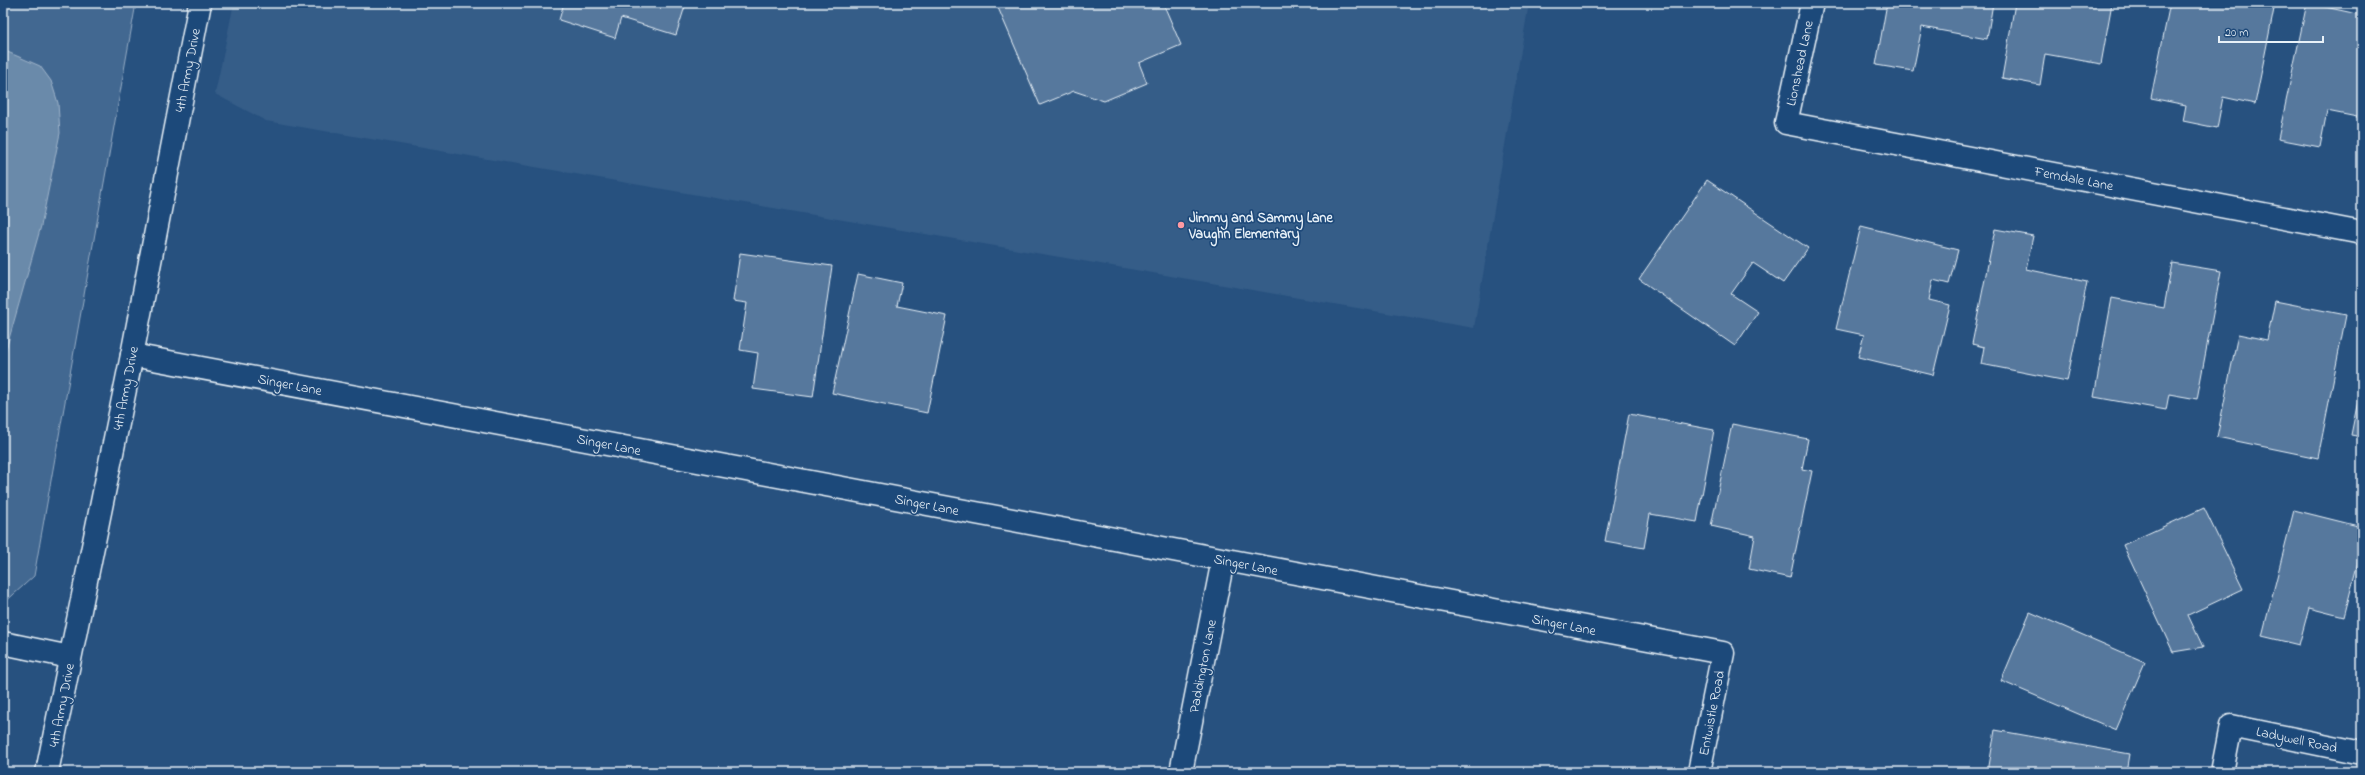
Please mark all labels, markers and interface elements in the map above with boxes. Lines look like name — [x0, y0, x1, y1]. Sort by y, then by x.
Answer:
street label: Lionshead Lane — [1781, 18, 1820, 108]
scale bar — [2219, 18, 2323, 44]
text: 20 m — [2225, 24, 2248, 42]
street label: 4th Army Drive — [170, 26, 208, 114]
street label: Ferndale Lane — [2031, 161, 2116, 198]
place label: Jimmy and Sammy Lane Vaughn Elementary — [1188, 208, 1333, 247]
marker: Jimmy and Sammy Lane Vaughn Elementary — [1176, 220, 1186, 230]
street label: 4th Army Drive — [108, 344, 146, 432]
street label: Singer Lane — [256, 369, 324, 403]
street label: Singer Lane — [575, 429, 643, 463]
street label: Singer Lane — [893, 489, 961, 523]
street label: Singer Lane — [1212, 549, 1280, 583]
street label: Singer Lane — [1530, 609, 1598, 643]
street label: Paddington Lane — [1184, 617, 1224, 715]
street label: 4th Army Drive — [44, 661, 82, 749]
street label: Entwistle Road — [1694, 669, 1731, 758]
street label: Ladywell Road — [2254, 722, 2339, 760]

